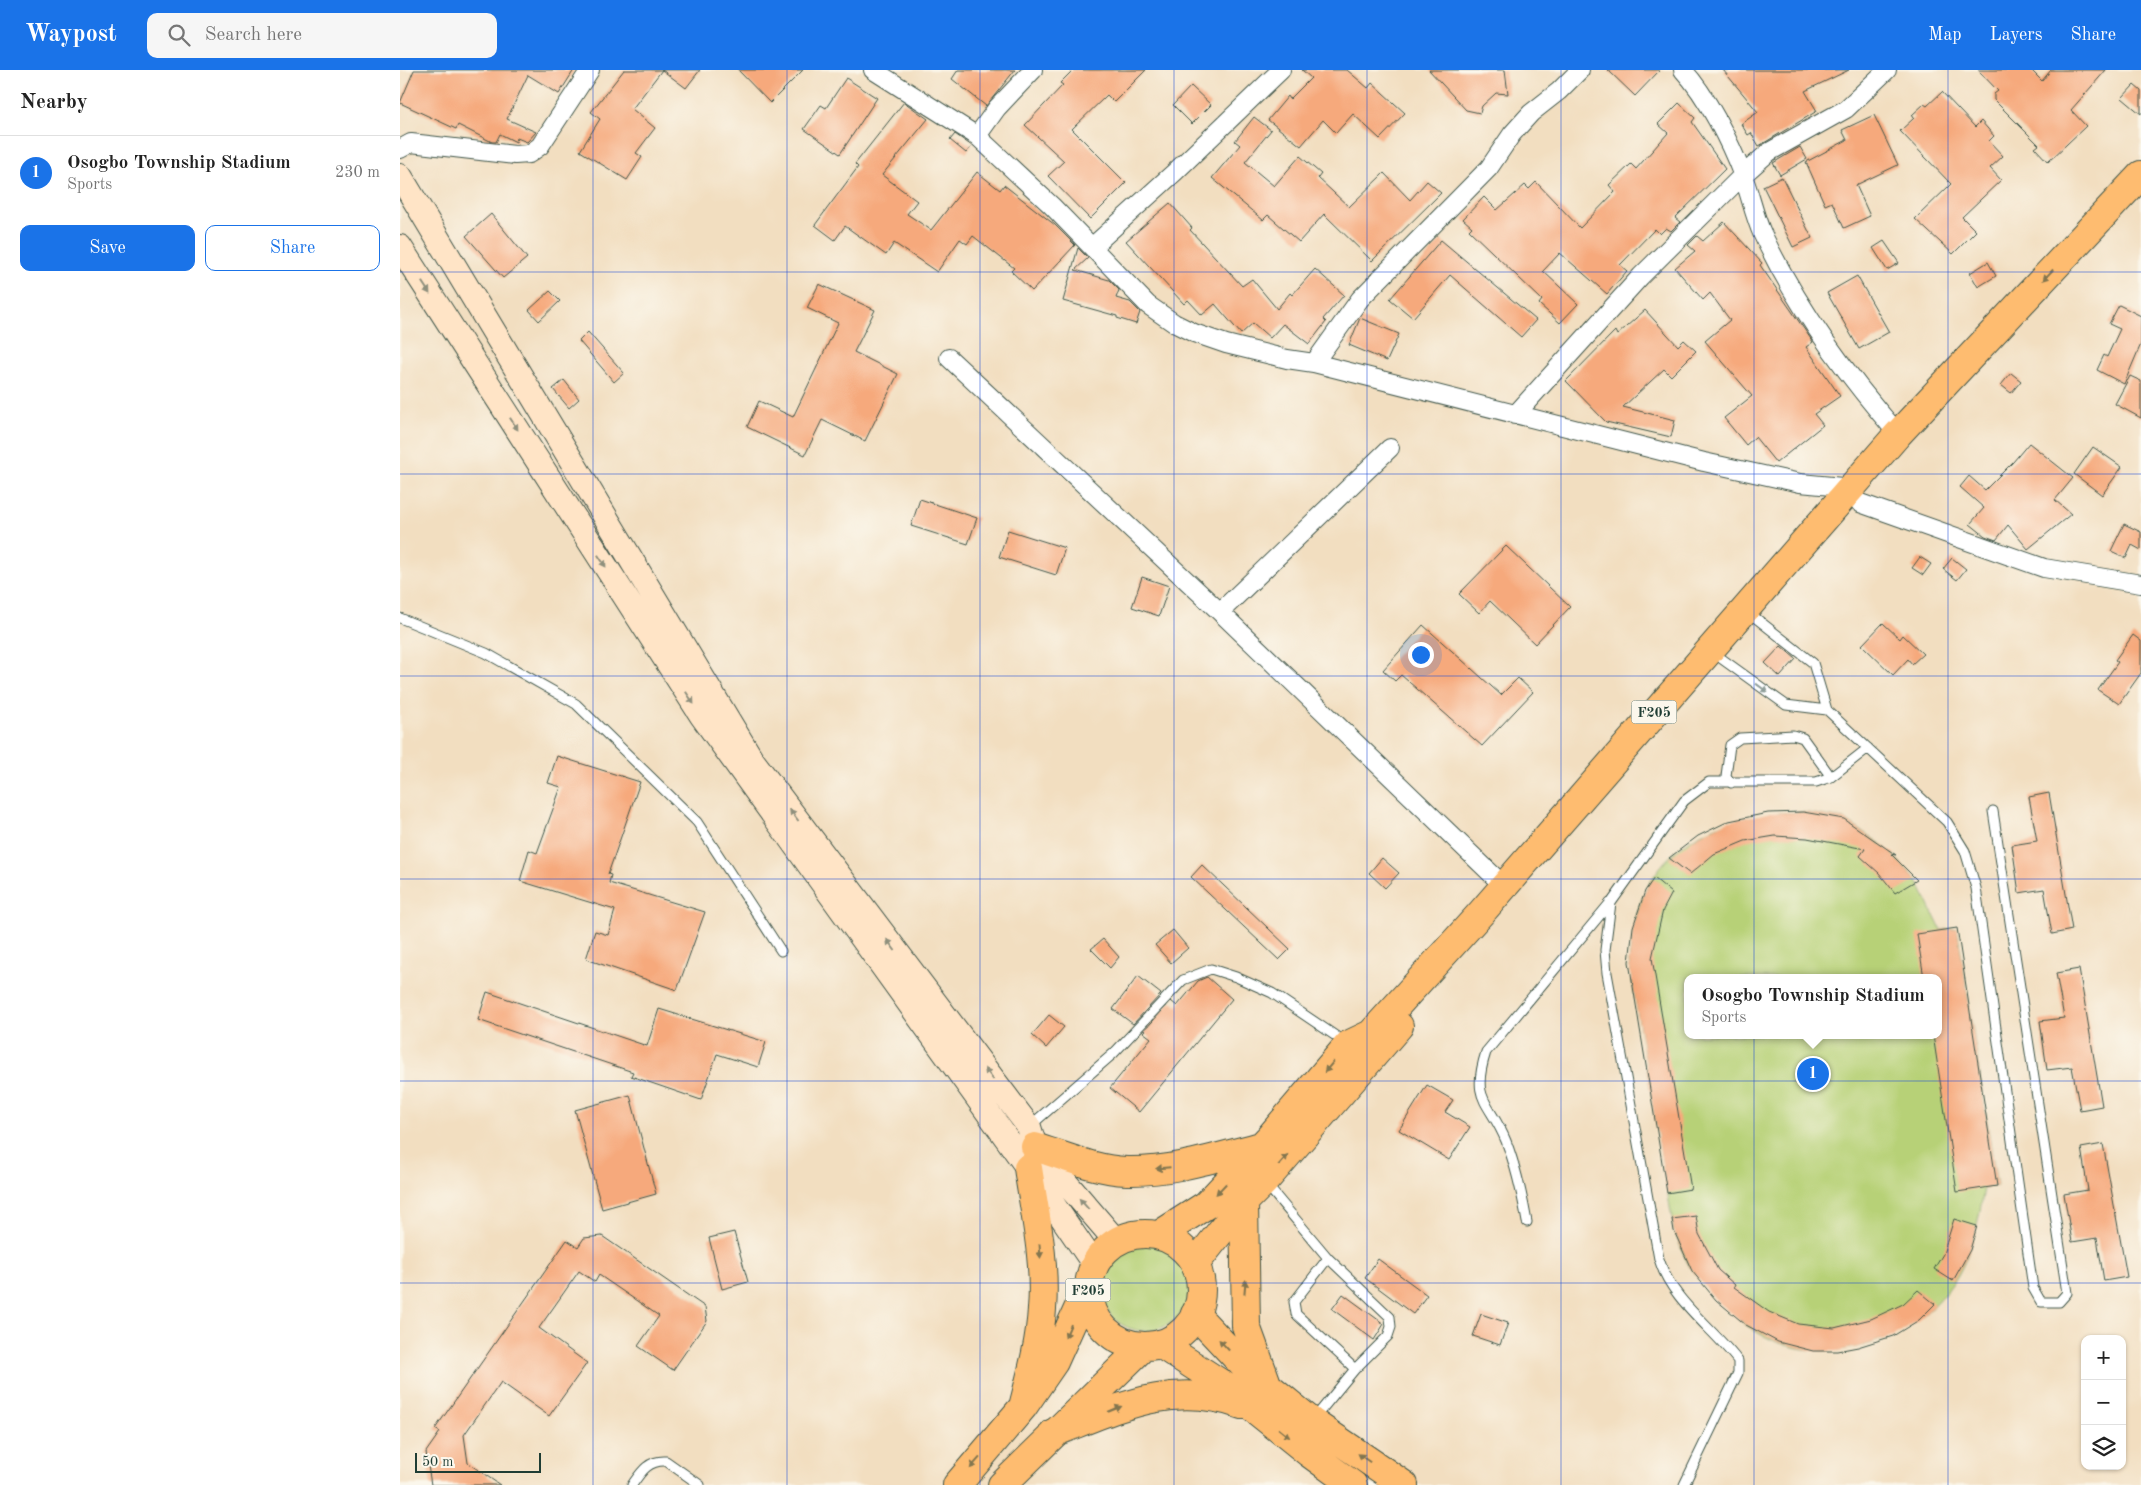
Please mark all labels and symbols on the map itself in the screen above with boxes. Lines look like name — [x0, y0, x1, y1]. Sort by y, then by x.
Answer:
one-way arrow — [2042, 269, 2054, 281]
one-way arrow — [422, 281, 431, 294]
one-way arrow — [510, 418, 519, 431]
one-way arrow — [598, 554, 607, 568]
your location — [1408, 642, 1434, 668]
one-way arrow — [1755, 682, 1768, 693]
one-way arrow — [686, 691, 695, 704]
road number: F205 — [1632, 700, 1676, 724]
one-way arrow — [789, 808, 799, 822]
one-way arrow — [886, 939, 897, 952]
pin: 1 — [1797, 1055, 1829, 1093]
one-way arrow — [1323, 1061, 1334, 1074]
one-way arrow — [984, 1067, 994, 1081]
one-way arrow — [1277, 1154, 1288, 1167]
one-way arrow — [1154, 1164, 1170, 1172]
one-way arrow — [1215, 1183, 1227, 1195]
one-way arrow — [1079, 1198, 1090, 1211]
one-way arrow — [1036, 1243, 1044, 1259]
road number: F205 — [1066, 1278, 1110, 1302]
one-way arrow — [1241, 1279, 1249, 1295]
one-way arrow — [1064, 1324, 1072, 1338]
one-way arrow — [1218, 1339, 1230, 1351]
one-way arrow — [1108, 1404, 1122, 1412]
one-way arrow — [1278, 1428, 1291, 1439]
scale bar — [415, 1450, 541, 1473]
one-way arrow — [1357, 1453, 1371, 1463]
one-way arrow — [970, 1457, 981, 1470]

